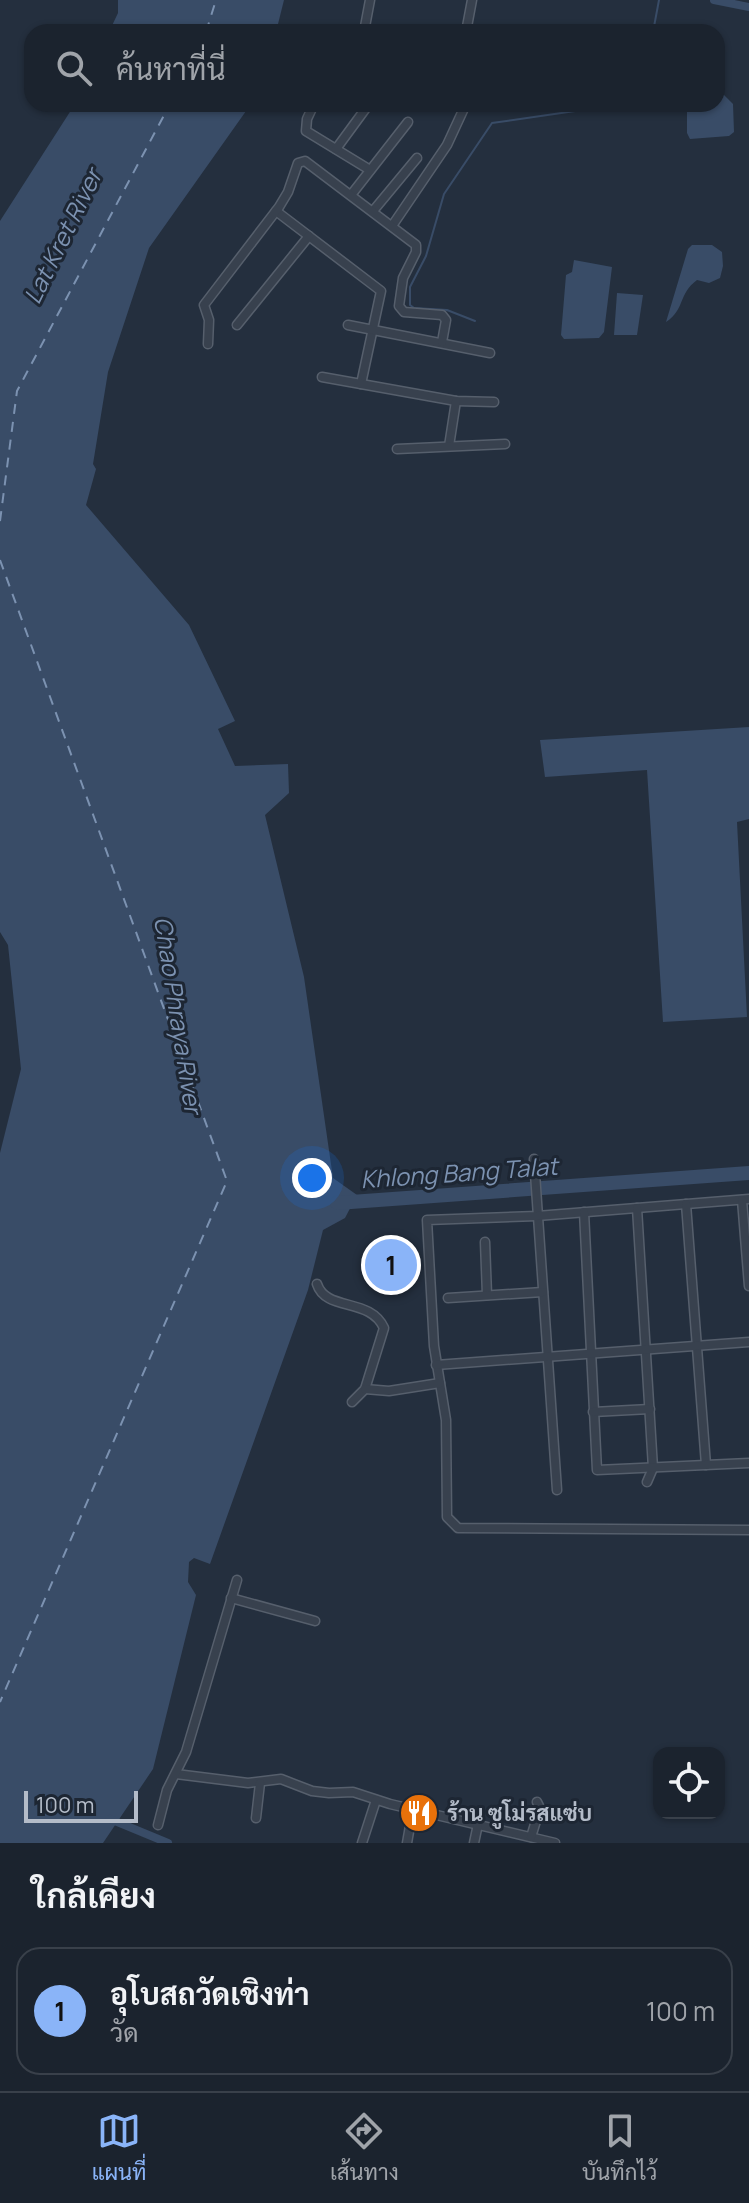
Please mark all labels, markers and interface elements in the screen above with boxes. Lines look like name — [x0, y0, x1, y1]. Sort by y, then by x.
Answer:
search box — [24, 24, 725, 112]
icon: search — [52, 46, 96, 90]
text: ค้นหาที่นี่ — [116, 48, 226, 89]
water label: Lat Kret River — [15, 160, 110, 309]
water label: Chao Phraya River — [147, 914, 211, 1119]
water label: Khlong Bang Talat — [359, 1148, 561, 1195]
your location — [292, 1158, 332, 1198]
pin: 1 — [365, 1235, 417, 1295]
map controls — [653, 1747, 725, 1819]
button: locate — [653, 1747, 725, 1819]
scale bar — [24, 1787, 138, 1823]
text: 100 m — [36, 1790, 94, 1820]
restaurant icon: ร้าน ซูโม่รสแซ่บ — [398, 1792, 440, 1834]
place label: ร้าน ซูโม่รสแซ่บ — [447, 1798, 592, 1829]
text: ใกล้เคียง — [32, 1872, 156, 1918]
text: อุโบสถวัดเชิงท่า — [110, 1973, 310, 2014]
text: 1 — [54, 1993, 66, 2029]
text: 100 m — [646, 1993, 715, 2029]
text: วัด — [110, 2014, 139, 2050]
tab: แผนที่ — [92, 2109, 147, 2187]
tab: เส้นทาง — [330, 2109, 399, 2187]
tab: บันทึกไว้ — [582, 2109, 657, 2187]

